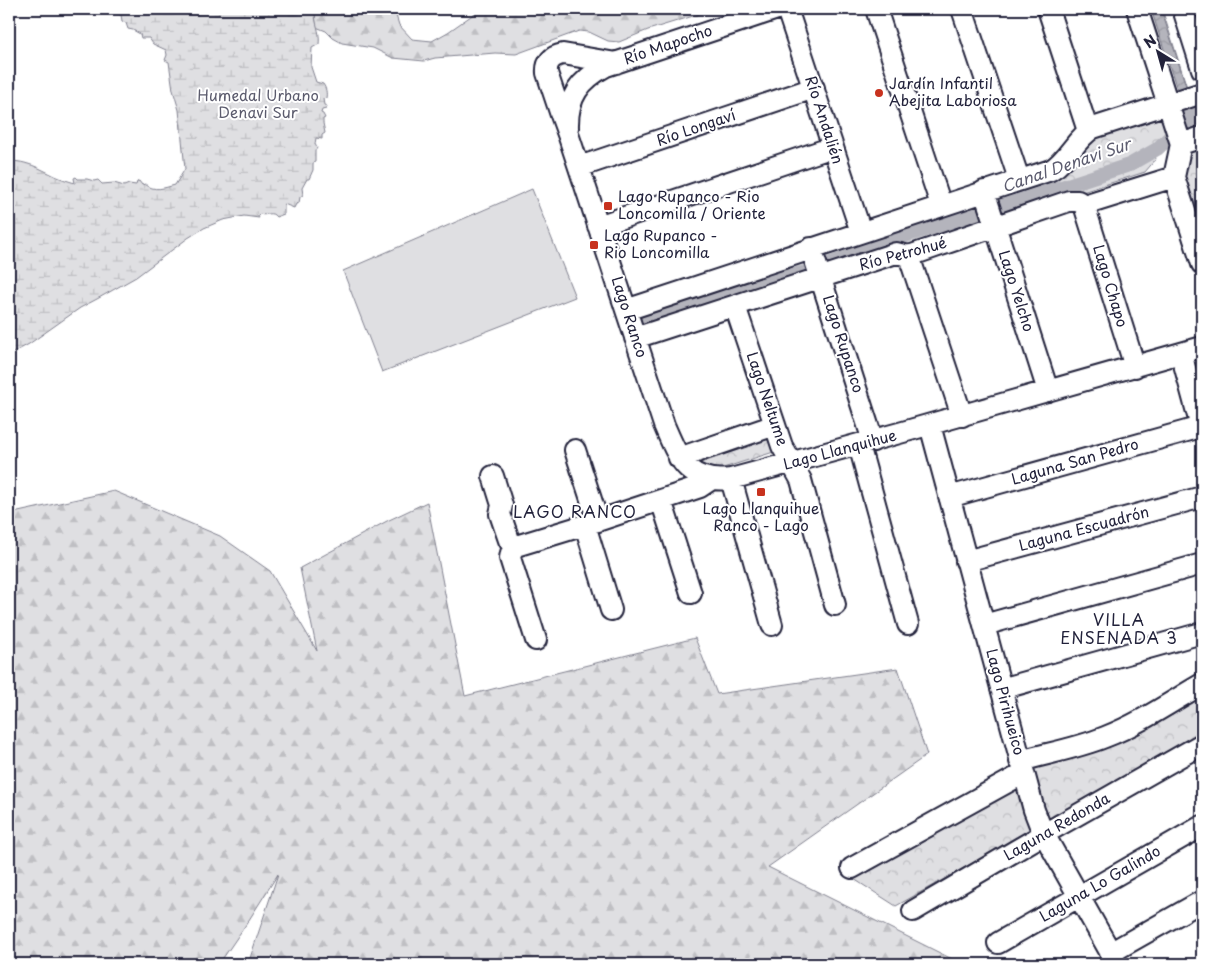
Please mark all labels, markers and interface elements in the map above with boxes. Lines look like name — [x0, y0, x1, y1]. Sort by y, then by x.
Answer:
street label: Río Mapocho — [620, 18, 715, 70]
north arrow — [1134, 28, 1184, 78]
text: N — [1139, 29, 1161, 53]
place label: Jardín Infantil Abejita Laboriosa — [889, 71, 1017, 111]
street label: Río Andalién — [800, 72, 850, 167]
park label: Humedal Urbano Denavi Sur — [197, 83, 319, 123]
marker: Jardín Infantil Abejita Laboriosa — [873, 87, 885, 99]
street label: Río Longaví — [653, 102, 739, 151]
water label: Canal Denavi Sur — [998, 130, 1136, 197]
place label: Lago Rupanco - Rio Loncomilla / Oriente — [618, 184, 766, 224]
marker: Lago Rupanco - Rio Loncomilla / Oriente — [602, 200, 614, 212]
place label: Lago Rupanco - Rio Loncomilla — [604, 223, 718, 263]
street label: Río Petrohué — [856, 230, 949, 275]
marker: Lago Rupanco - Rio Loncomilla — [588, 239, 600, 251]
street label: Lago Chapo — [1088, 241, 1135, 330]
street label: Lago Yelcho — [993, 247, 1041, 334]
street label: Lago Ranco — [606, 273, 654, 360]
street label: Lago Rupanco — [818, 292, 871, 395]
street label: Lago Neltume — [742, 348, 795, 449]
street label: Lago Llanquihue — [780, 422, 899, 475]
street label: Laguna San Pedro — [1008, 431, 1141, 490]
marker: Lago Llanquihue Ranco - Lago — [755, 486, 767, 498]
place label: Lago Llanquihue Ranco - Lago — [703, 496, 819, 536]
district label: LAGO RANCO — [513, 499, 637, 523]
street label: Laguna Escuadrón — [1016, 499, 1151, 556]
district label: VILLA ENSENADA 3 — [1060, 607, 1178, 649]
street label: Lago Pirihueico — [981, 646, 1032, 757]
street label: Laguna Redonda — [999, 785, 1114, 866]
street label: Laguna Lo Galindo — [1034, 839, 1164, 927]

